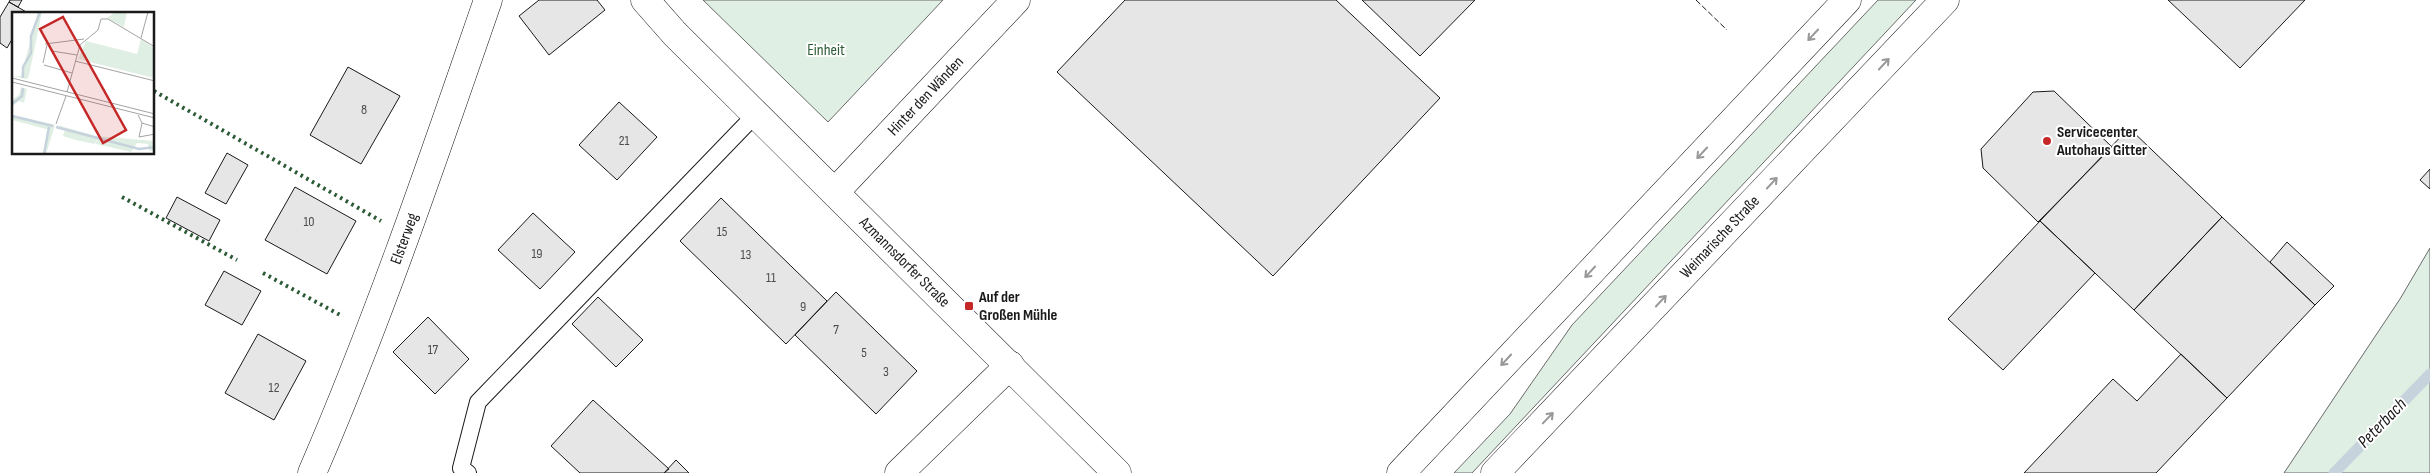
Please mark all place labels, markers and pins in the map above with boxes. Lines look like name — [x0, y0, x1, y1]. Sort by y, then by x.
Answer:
place label: Servicecenter Autohaus Gitter — [2056, 123, 2147, 160]
marker: Servicecenter Autohaus Gitter — [2041, 135, 2053, 147]
place label: Auf der Großen Mühle — [978, 288, 1057, 325]
marker: Auf der Großen Mühle — [963, 300, 975, 312]

